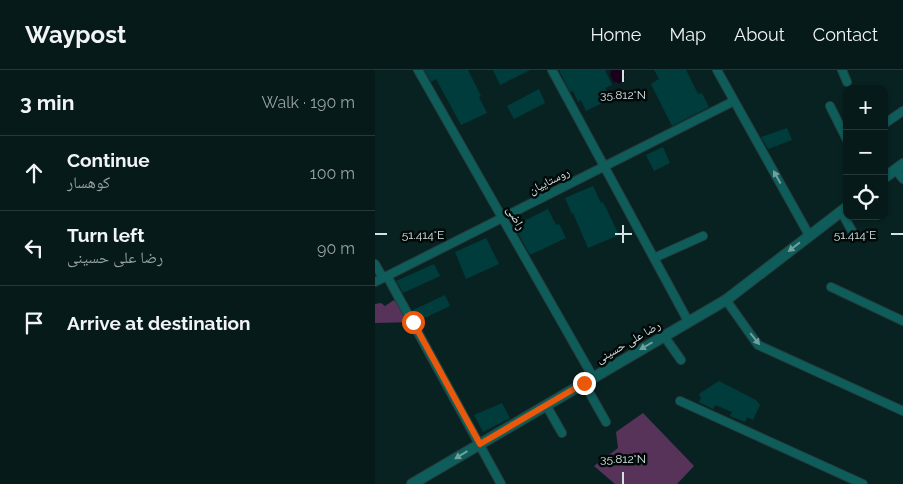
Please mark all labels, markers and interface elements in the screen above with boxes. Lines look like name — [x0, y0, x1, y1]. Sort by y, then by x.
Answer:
text: Waypost — [25, 20, 126, 49]
text: Home — [590, 24, 641, 45]
text: Map — [669, 24, 706, 45]
text: About — [734, 24, 785, 45]
text: Contact — [813, 24, 878, 45]
map controls — [843, 85, 888, 220]
button: + — [843, 85, 888, 130]
text: 35.812°N — [600, 88, 646, 102]
text: 3 min — [20, 90, 74, 115]
text: Walk · 190 m — [262, 93, 355, 112]
button: − — [843, 130, 888, 175]
text: Continue — [67, 149, 150, 171]
icon: ahead — [20, 159, 48, 187]
text: 100 m — [310, 164, 355, 183]
street label: روستاییان — [526, 165, 572, 197]
one-way arrow — [772, 171, 781, 184]
text: کوهسار — [67, 173, 110, 192]
button: locate — [843, 175, 888, 220]
street label: راضی — [504, 204, 529, 233]
text: Turn left — [67, 224, 144, 246]
text: 51.414°E — [402, 228, 444, 242]
text: 51.414°E — [834, 228, 876, 242]
icon: left — [20, 234, 48, 262]
text: 90 m — [317, 239, 355, 258]
one-way arrow — [788, 241, 801, 252]
text: رضا علی حسینی — [67, 248, 163, 267]
icon: arrive — [20, 309, 48, 337]
route start — [402, 311, 425, 334]
text: Arrive at destination — [67, 312, 251, 334]
street label: رضا علی حسینی — [593, 318, 663, 366]
one-way arrow — [749, 332, 760, 345]
one-way arrow — [640, 342, 653, 351]
route end — [573, 372, 596, 395]
one-way arrow — [455, 451, 468, 460]
text: 35.812°N — [600, 452, 646, 466]

